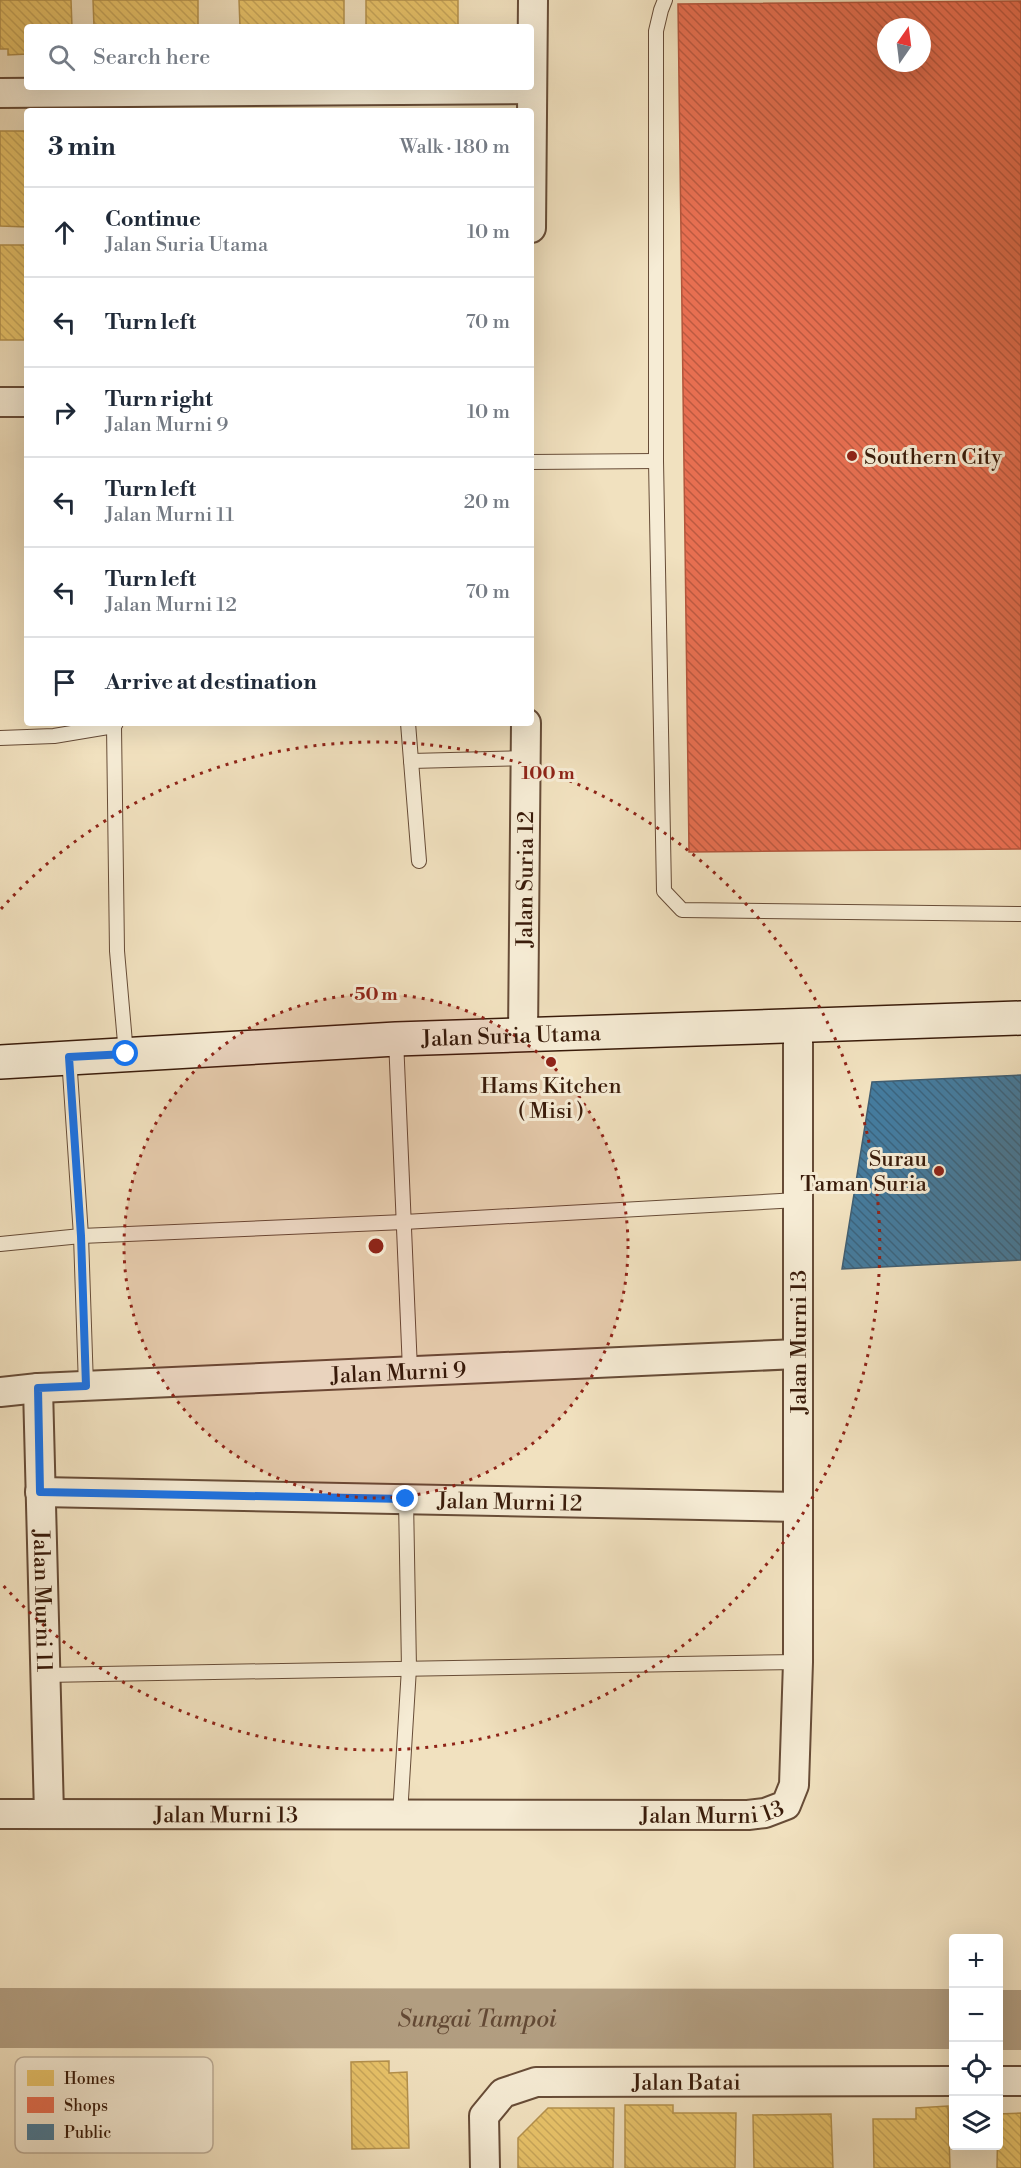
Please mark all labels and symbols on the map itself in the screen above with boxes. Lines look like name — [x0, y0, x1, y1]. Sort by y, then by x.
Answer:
north arrow — [877, 18, 931, 72]
place label: Southern City — [864, 444, 1002, 471]
marker: Southern City — [845, 449, 859, 463]
text: 100 m — [521, 762, 575, 785]
street label: Jalan Suria 12 — [512, 811, 540, 948]
text: 50 m — [354, 983, 398, 1006]
street label: Jalan Suria Utama — [420, 1020, 602, 1053]
route start — [112, 1040, 138, 1066]
marker: Hams Kitchen ( Misi ) — [544, 1055, 558, 1069]
place label: Hams Kitchen ( Misi ) — [480, 1073, 622, 1125]
place label: Surau Taman Suria — [800, 1146, 928, 1198]
marker: Surau Taman Suria — [932, 1164, 946, 1178]
centre of rings — [366, 1236, 386, 1256]
street label: Jalan Murni 13 — [786, 1270, 813, 1415]
street label: Jalan Murni 9 — [329, 1357, 467, 1390]
route end — [392, 1485, 418, 1511]
street label: Jalan Murni 12 — [436, 1488, 583, 1518]
street label: Jalan Murni 11 — [27, 1529, 57, 1673]
street label: Jalan Murni 13 — [639, 1795, 788, 1830]
street label: Jalan Murni 13 — [153, 1802, 298, 1829]
water label: Sungai Tampoi — [397, 2004, 557, 2035]
legend — [15, 2057, 213, 2153]
text: Homes — [64, 2069, 115, 2089]
street label: Jalan Batai — [631, 2070, 741, 2097]
text: Shops — [64, 2096, 108, 2116]
text: Public — [64, 2123, 111, 2143]

